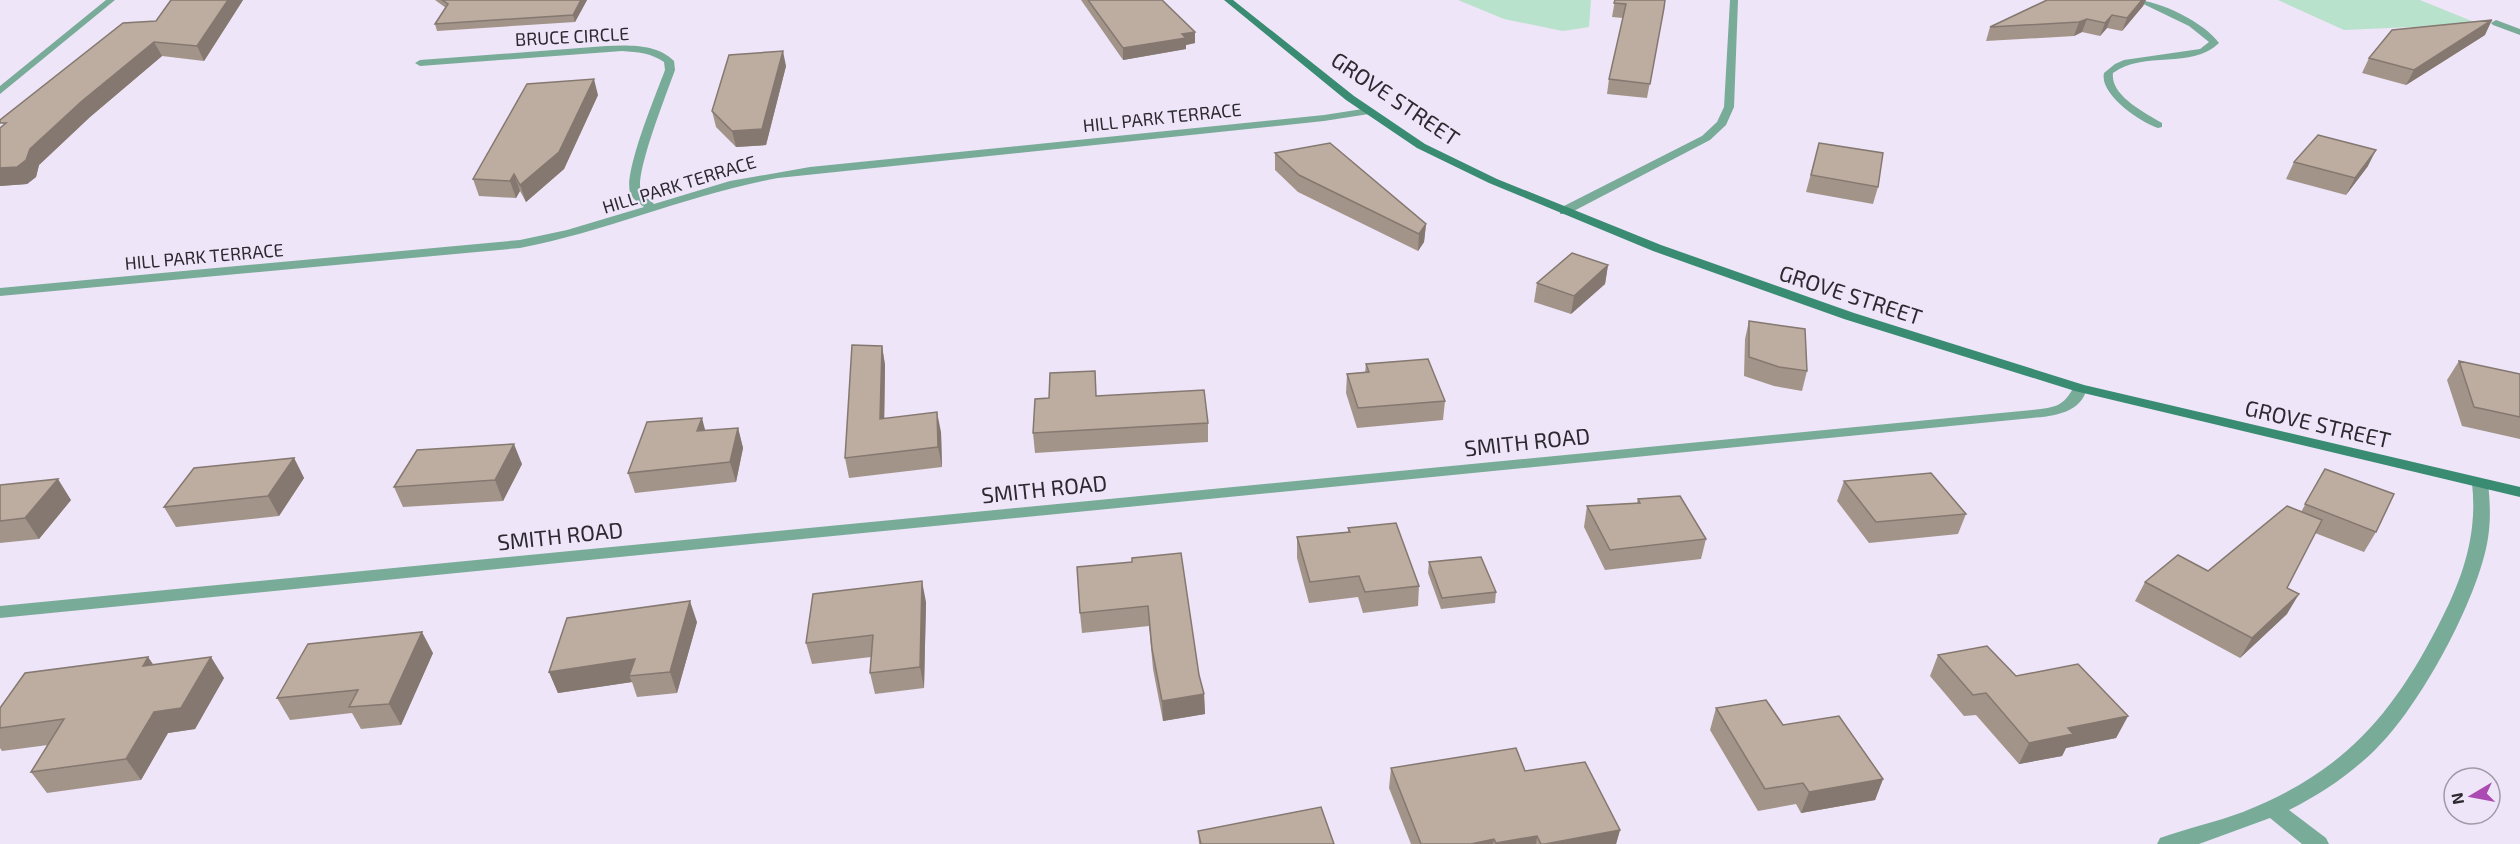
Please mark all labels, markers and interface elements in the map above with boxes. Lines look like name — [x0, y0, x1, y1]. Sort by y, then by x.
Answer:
street label: BRUCE CIRCLE — [514, 22, 630, 50]
street label: GROVE STREET — [1327, 46, 1465, 150]
street label: HILL PARK TERRACE — [1082, 98, 1242, 136]
street label: HILL PARK TERRACE — [600, 150, 758, 218]
street label: HILL PARK TERRACE — [124, 238, 284, 274]
street label: GROVE STREET — [1776, 259, 1926, 329]
street label: GROVE STREET — [2243, 394, 2394, 452]
street label: SMITH ROAD — [1463, 421, 1591, 461]
street label: SMITH ROAD — [980, 468, 1108, 508]
street label: SMITH ROAD — [496, 515, 624, 555]
north arrow — [2442, 766, 2502, 826]
text: N — [2446, 791, 2467, 806]

